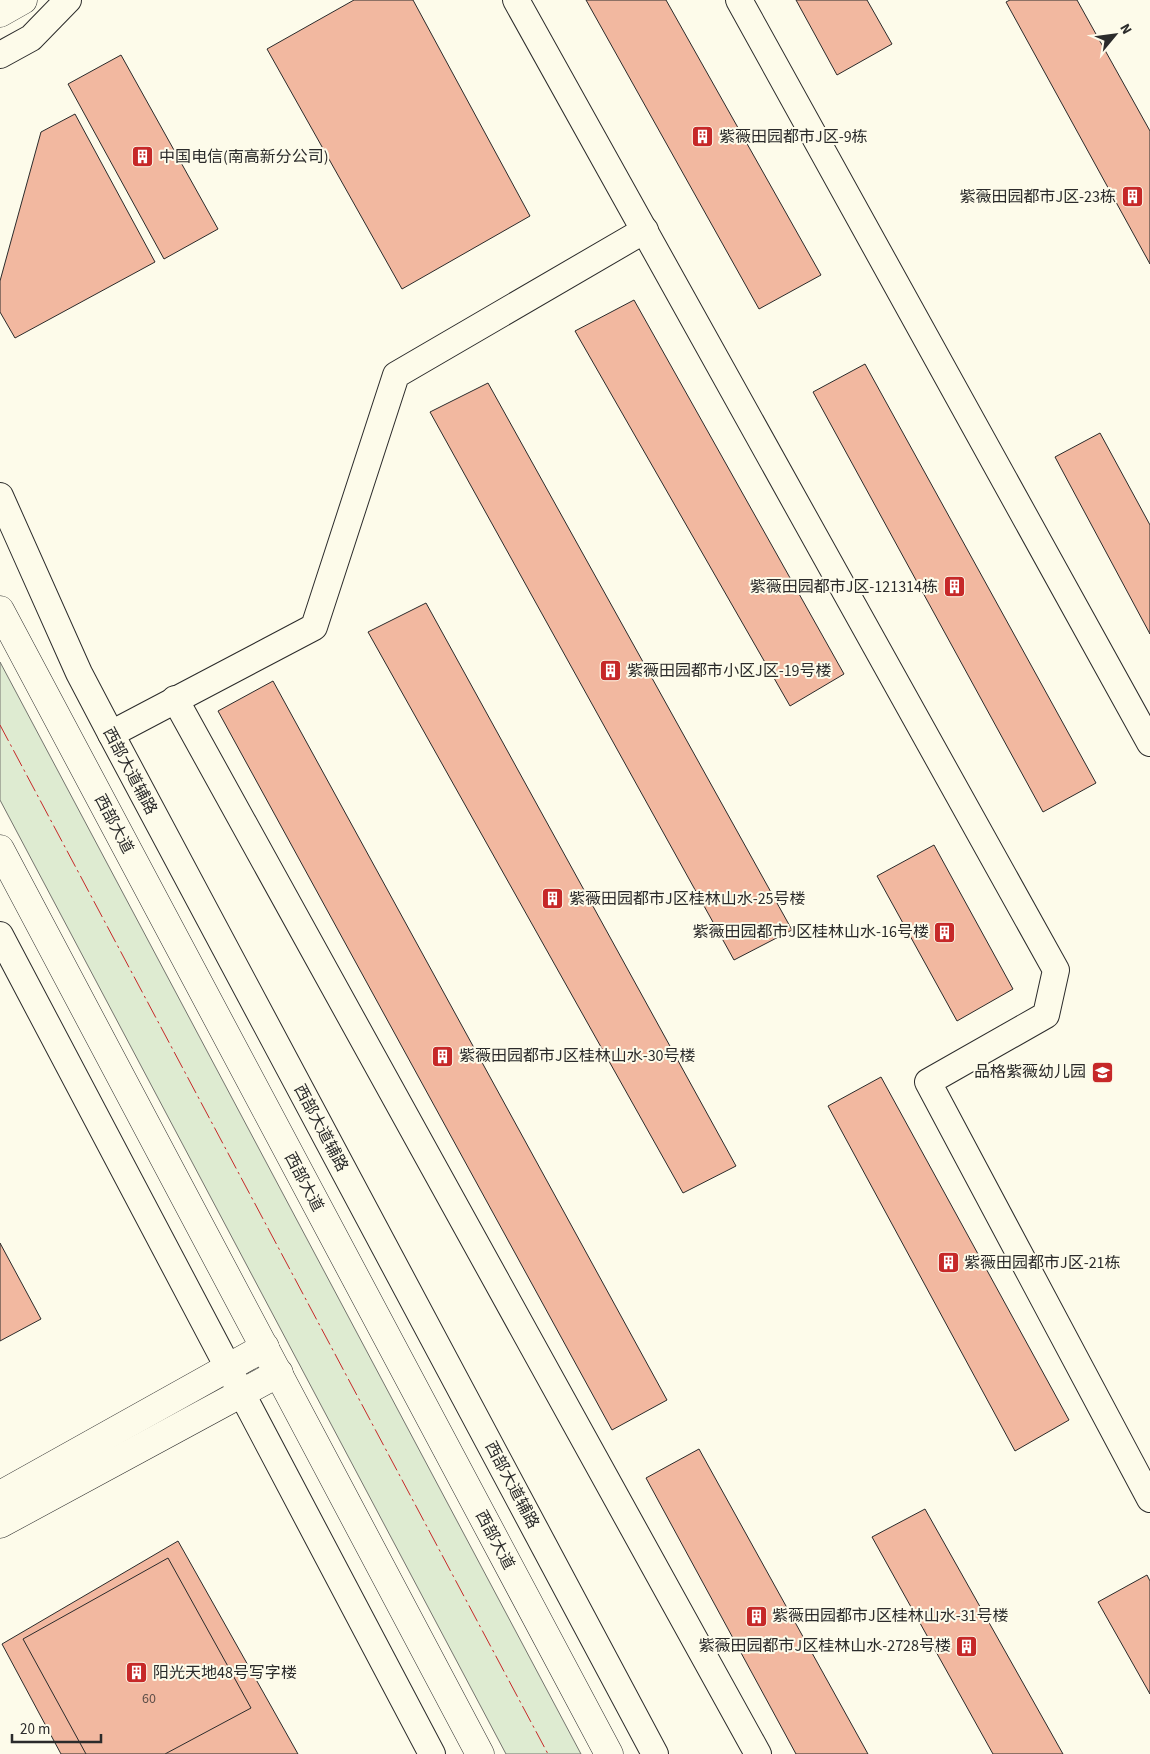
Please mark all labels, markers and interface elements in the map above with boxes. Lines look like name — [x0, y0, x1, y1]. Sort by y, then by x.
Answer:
north arrow — [1090, 10, 1140, 60]
text: N — [1114, 20, 1136, 38]
building icon: 紫薇田园都市J区-9栋 — [691, 125, 715, 149]
place label: 紫薇田园都市J区-9栋 — [719, 126, 868, 148]
building icon: 中国电信(南高新分公司) — [131, 145, 155, 169]
place label: 中国电信(南高新分公司) — [159, 146, 329, 168]
building icon: 紫薇田园都市J区-23栋 — [1120, 185, 1144, 209]
place label: 紫薇田园都市J区-23栋 — [959, 186, 1116, 208]
building icon: 紫薇田园都市J区-121314栋 — [942, 575, 966, 599]
place label: 紫薇田园都市J区-121314栋 — [750, 576, 938, 598]
building icon: 紫薇田园都市小区J区-19号楼 — [599, 659, 623, 683]
place label: 紫薇田园都市小区J区-19号楼 — [627, 660, 832, 682]
street label: 西部大道辅路 — [98, 723, 162, 819]
street label: 西部大道 — [89, 791, 139, 857]
building icon: 紫薇田园都市J区桂林山水-25号楼 — [541, 887, 565, 911]
place label: 紫薇田园都市J区桂林山水-25号楼 — [569, 888, 806, 910]
building icon: 紫薇田园都市J区桂林山水-16号楼 — [933, 920, 957, 944]
place label: 紫薇田园都市J区桂林山水-16号楼 — [692, 921, 929, 943]
building icon: 紫薇田园都市J区桂林山水-30号楼 — [431, 1044, 455, 1068]
place label: 紫薇田园都市J区桂林山水-30号楼 — [459, 1045, 696, 1067]
school or university icon: 品格紫薇幼儿园 — [1090, 1060, 1114, 1084]
place label: 品格紫薇幼儿园 — [974, 1061, 1086, 1083]
street label: 西部大道辅路 — [289, 1080, 353, 1176]
street label: 西部大道 — [279, 1149, 329, 1215]
building icon: 紫薇田园都市J区-21栋 — [936, 1251, 960, 1275]
place label: 紫薇田园都市J区-21栋 — [964, 1252, 1121, 1274]
street label: 西部大道辅路 — [480, 1437, 544, 1533]
street label: 西部大道 — [470, 1507, 520, 1573]
building icon: 紫薇田园都市J区桂林山水-31号楼 — [744, 1604, 768, 1628]
place label: 紫薇田园都市J区桂林山水-31号楼 — [772, 1605, 1009, 1627]
building icon: 紫薇田园都市J区桂林山水-2728号楼 — [955, 1634, 979, 1658]
place label: 紫薇田园都市J区桂林山水-2728号楼 — [699, 1635, 951, 1657]
building icon: 阳光天地48号写字楼 — [125, 1661, 149, 1685]
place label: 阳光天地48号写字楼 — [153, 1662, 297, 1684]
house number: 60 — [142, 1689, 156, 1709]
scale bar — [12, 1712, 101, 1744]
text: 20 m — [20, 1719, 50, 1740]

